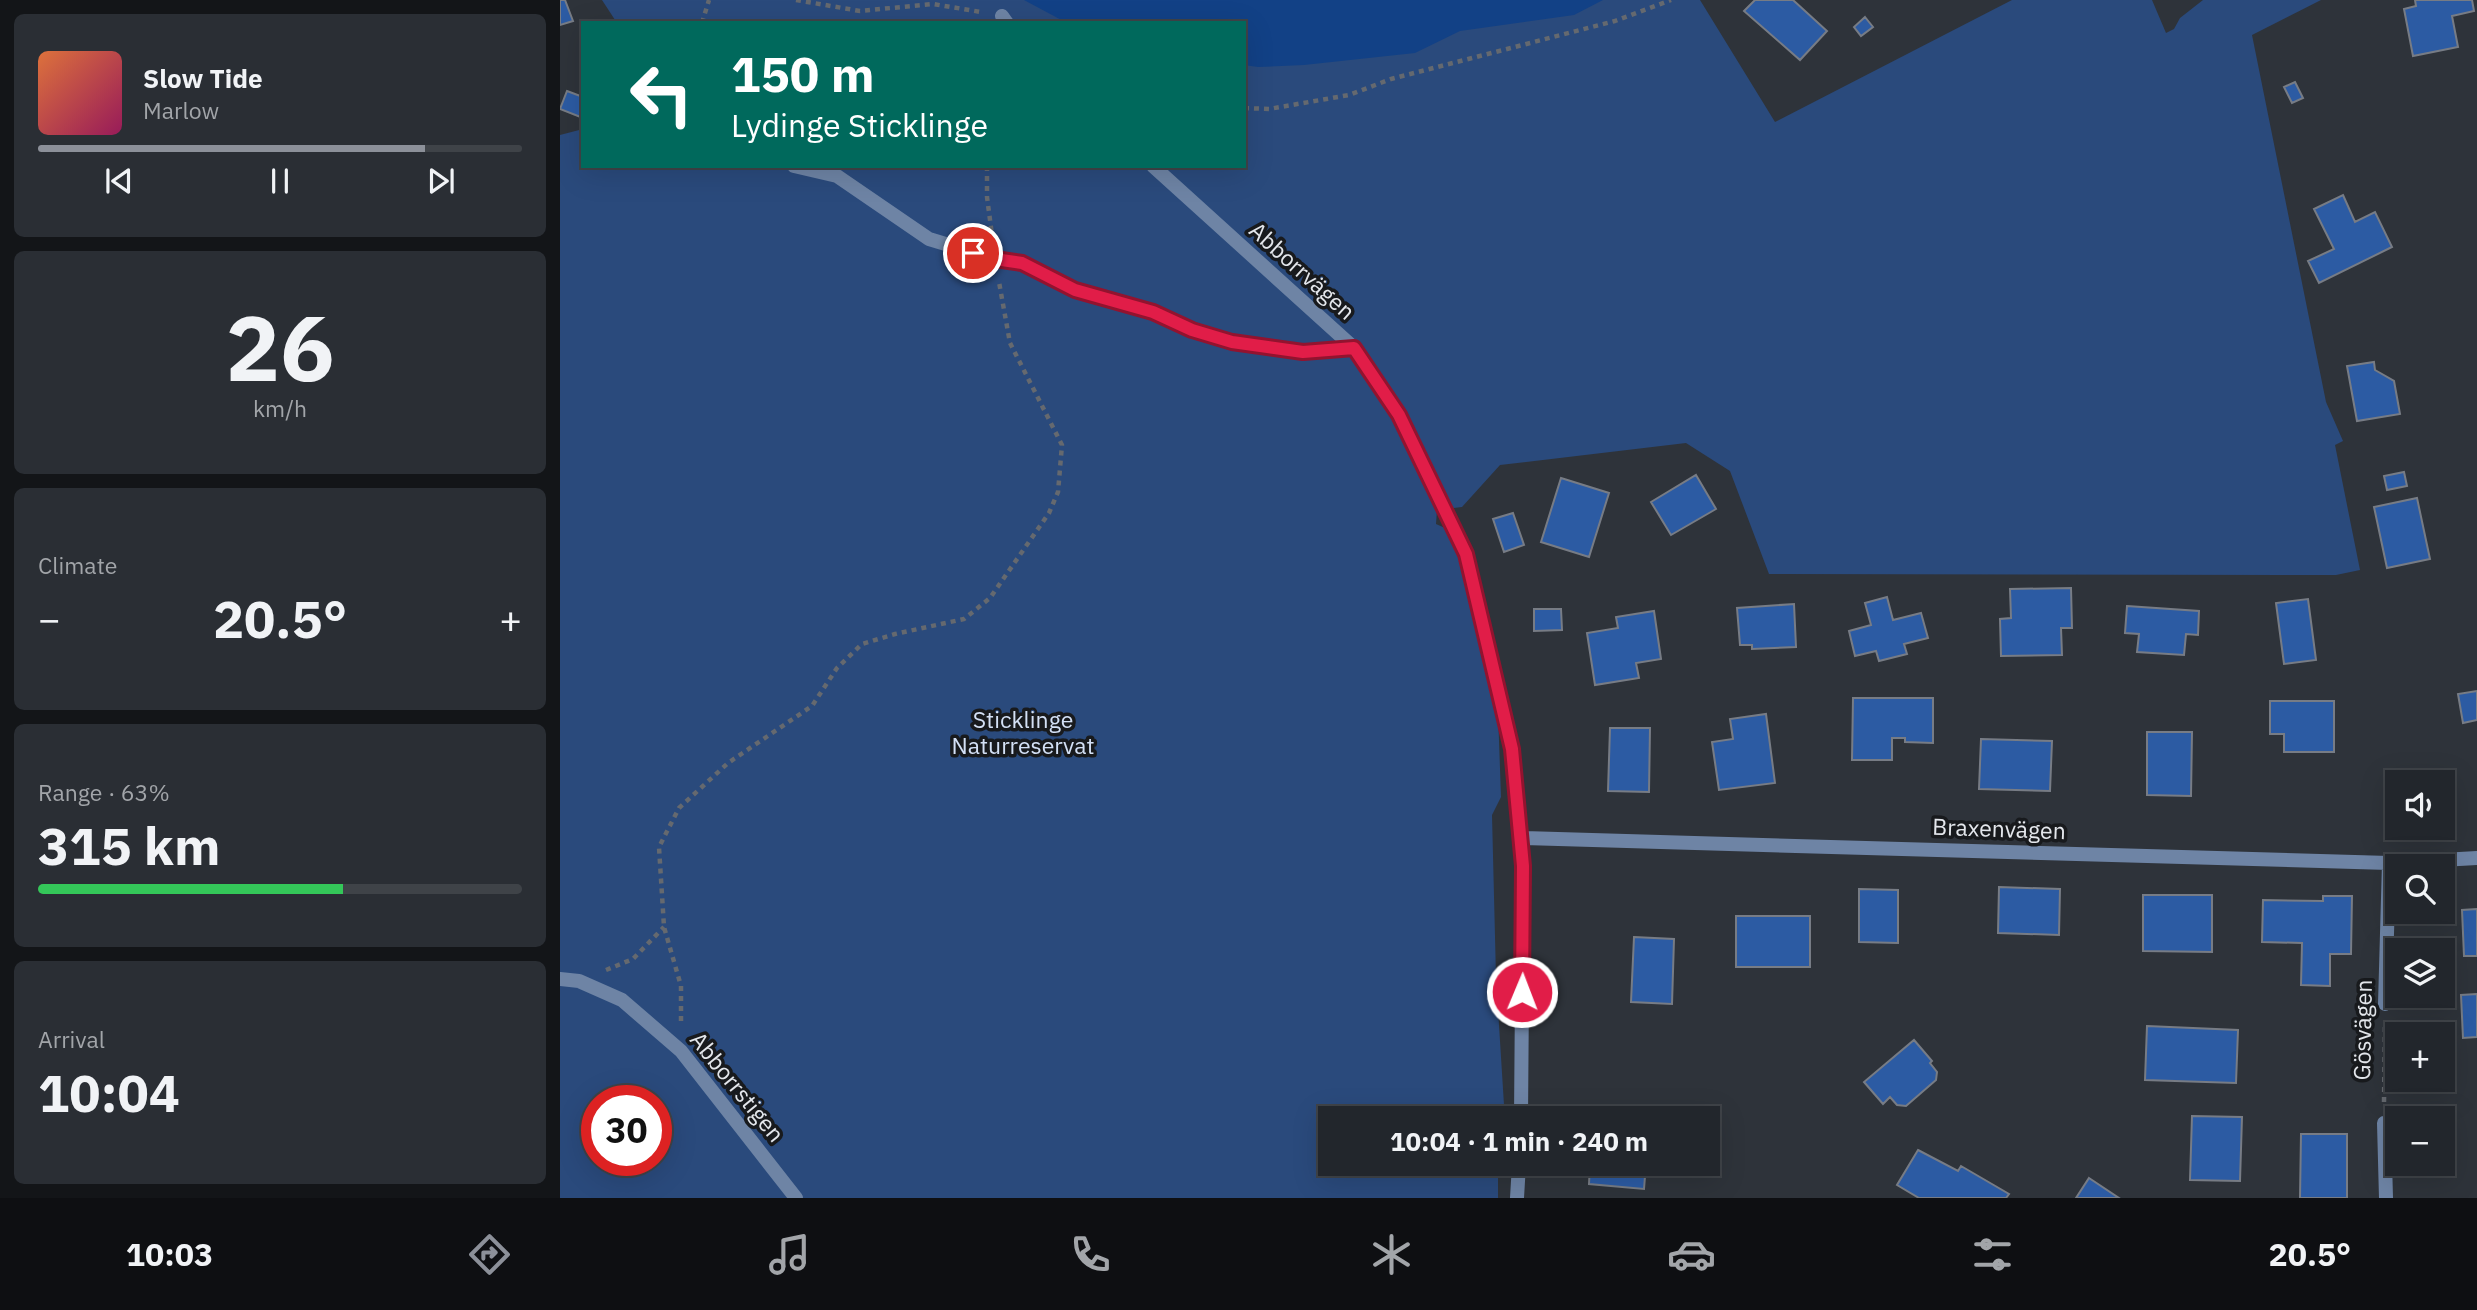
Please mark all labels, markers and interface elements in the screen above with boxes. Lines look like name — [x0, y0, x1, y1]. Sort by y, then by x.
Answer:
text: 150 m — [731, 42, 875, 105]
icon: left — [616, 49, 707, 140]
text: Slow Tide — [143, 61, 263, 95]
text: Marlow — [143, 95, 219, 125]
text: Lydinge Sticklinge — [731, 104, 988, 146]
icon: previous — [100, 162, 138, 200]
icon: pause — [261, 162, 299, 200]
icon: next — [422, 162, 460, 200]
street label: Abborrvägen — [1243, 215, 1362, 326]
pin — [943, 223, 1003, 283]
icon: arrive — [954, 234, 992, 272]
text: 26 — [225, 288, 335, 406]
text: km/h — [253, 393, 307, 423]
text: Climate — [38, 550, 117, 580]
text: 20.5° — [213, 585, 347, 652]
text: − — [38, 594, 61, 643]
text: + — [499, 594, 522, 643]
park label: Sticklinge Naturreservat — [951, 704, 1095, 760]
map controls — [2385, 770, 2455, 1176]
button: sound — [2385, 770, 2455, 840]
text: Range · 63% — [38, 777, 170, 807]
street label: Braxenvägen — [1932, 811, 2066, 845]
text: 315 km — [38, 812, 220, 879]
button: search — [2385, 854, 2455, 924]
button: layers — [2385, 938, 2455, 1008]
position arrow — [1485, 955, 1559, 1029]
street label: Gösvägen — [2346, 979, 2378, 1081]
button: + — [2385, 1022, 2455, 1092]
text: Arrival — [38, 1024, 105, 1054]
street label: Abborrstigen — [684, 1025, 792, 1148]
text: 10:04 — [38, 1059, 180, 1126]
speed limit sign: 30 — [581, 1085, 672, 1176]
button: − — [2385, 1106, 2455, 1176]
text: 10:04 · 1 min · 240 m — [1390, 1124, 1648, 1158]
icon: directions — [465, 1230, 514, 1279]
icon: music — [765, 1230, 814, 1279]
icon: phone — [1066, 1230, 1115, 1279]
icon: climate — [1367, 1230, 1416, 1279]
icon: car — [1667, 1230, 1716, 1279]
icon: filters — [1968, 1230, 2017, 1279]
text: 10:03 — [126, 1233, 213, 1275]
text: 20.5° — [2269, 1233, 2351, 1275]

